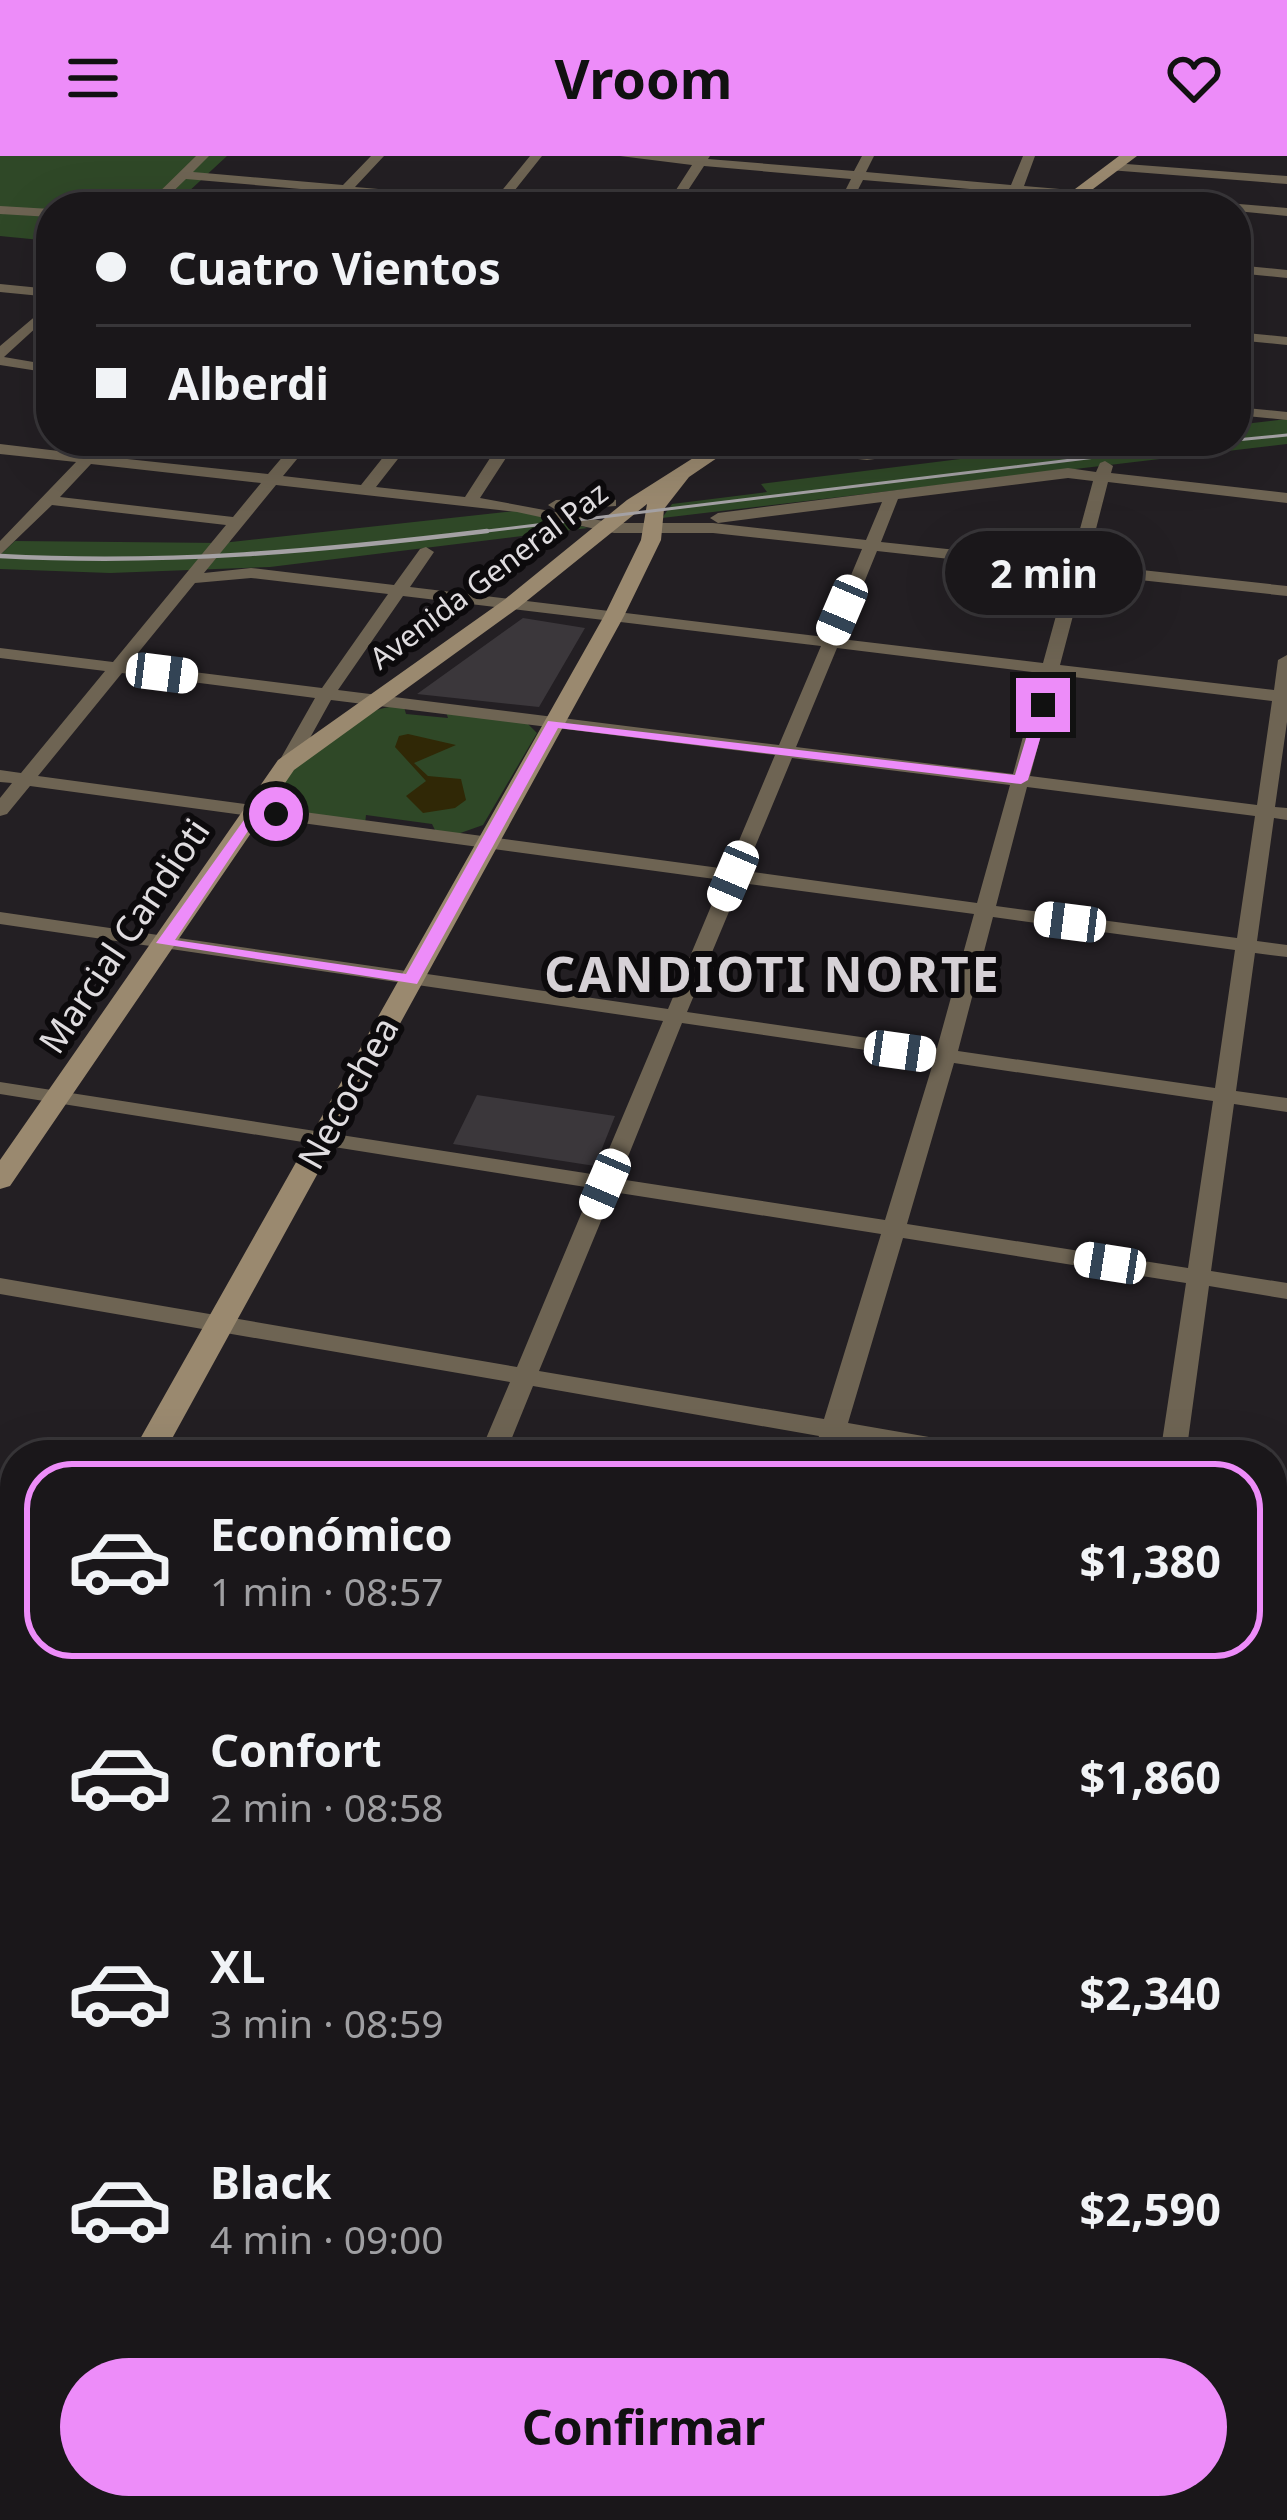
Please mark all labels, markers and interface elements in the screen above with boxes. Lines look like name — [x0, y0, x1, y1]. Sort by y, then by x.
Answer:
text: Vroom — [555, 41, 732, 115]
icon: menu — [60, 45, 126, 111]
icon: heart — [1161, 45, 1227, 111]
text: Cuatro Vientos — [168, 237, 501, 298]
text: Alberdi — [168, 352, 329, 413]
street label: Avenida General Paz — [361, 472, 616, 678]
callout: 2 min — [944, 531, 1142, 615]
text: 2 min — [990, 546, 1098, 599]
car — [811, 570, 873, 650]
car — [124, 651, 200, 695]
route end — [1016, 678, 1070, 732]
route start — [249, 787, 303, 841]
street label: Marcial Candioti — [27, 809, 220, 1063]
car — [702, 836, 764, 916]
car — [1032, 900, 1108, 944]
district label: CANDIOTI NORTE — [544, 941, 1002, 1006]
street label: Necochea — [286, 1008, 409, 1178]
car — [862, 1028, 938, 1074]
car — [574, 1144, 636, 1224]
car — [1072, 1240, 1148, 1286]
text: Económico — [210, 1503, 453, 1564]
icon: car — [66, 1506, 174, 1614]
text: $1,380 — [1079, 1530, 1221, 1591]
text: 1 min · 08:57 — [210, 1564, 444, 1617]
text: Confort — [210, 1719, 381, 1780]
icon: car — [66, 1722, 174, 1830]
text: $1,860 — [1079, 1746, 1221, 1807]
text: 2 min · 08:58 — [210, 1780, 444, 1833]
text: XL — [210, 1935, 265, 1996]
icon: car — [66, 1938, 174, 2046]
text: $2,340 — [1079, 1962, 1221, 2023]
text: 3 min · 08:59 — [210, 1996, 444, 2049]
text: Black — [210, 2151, 331, 2212]
icon: car — [66, 2154, 174, 2262]
text: $2,590 — [1079, 2178, 1221, 2239]
text: 4 min · 09:00 — [210, 2212, 444, 2265]
button: Confirmar — [60, 2358, 1227, 2496]

